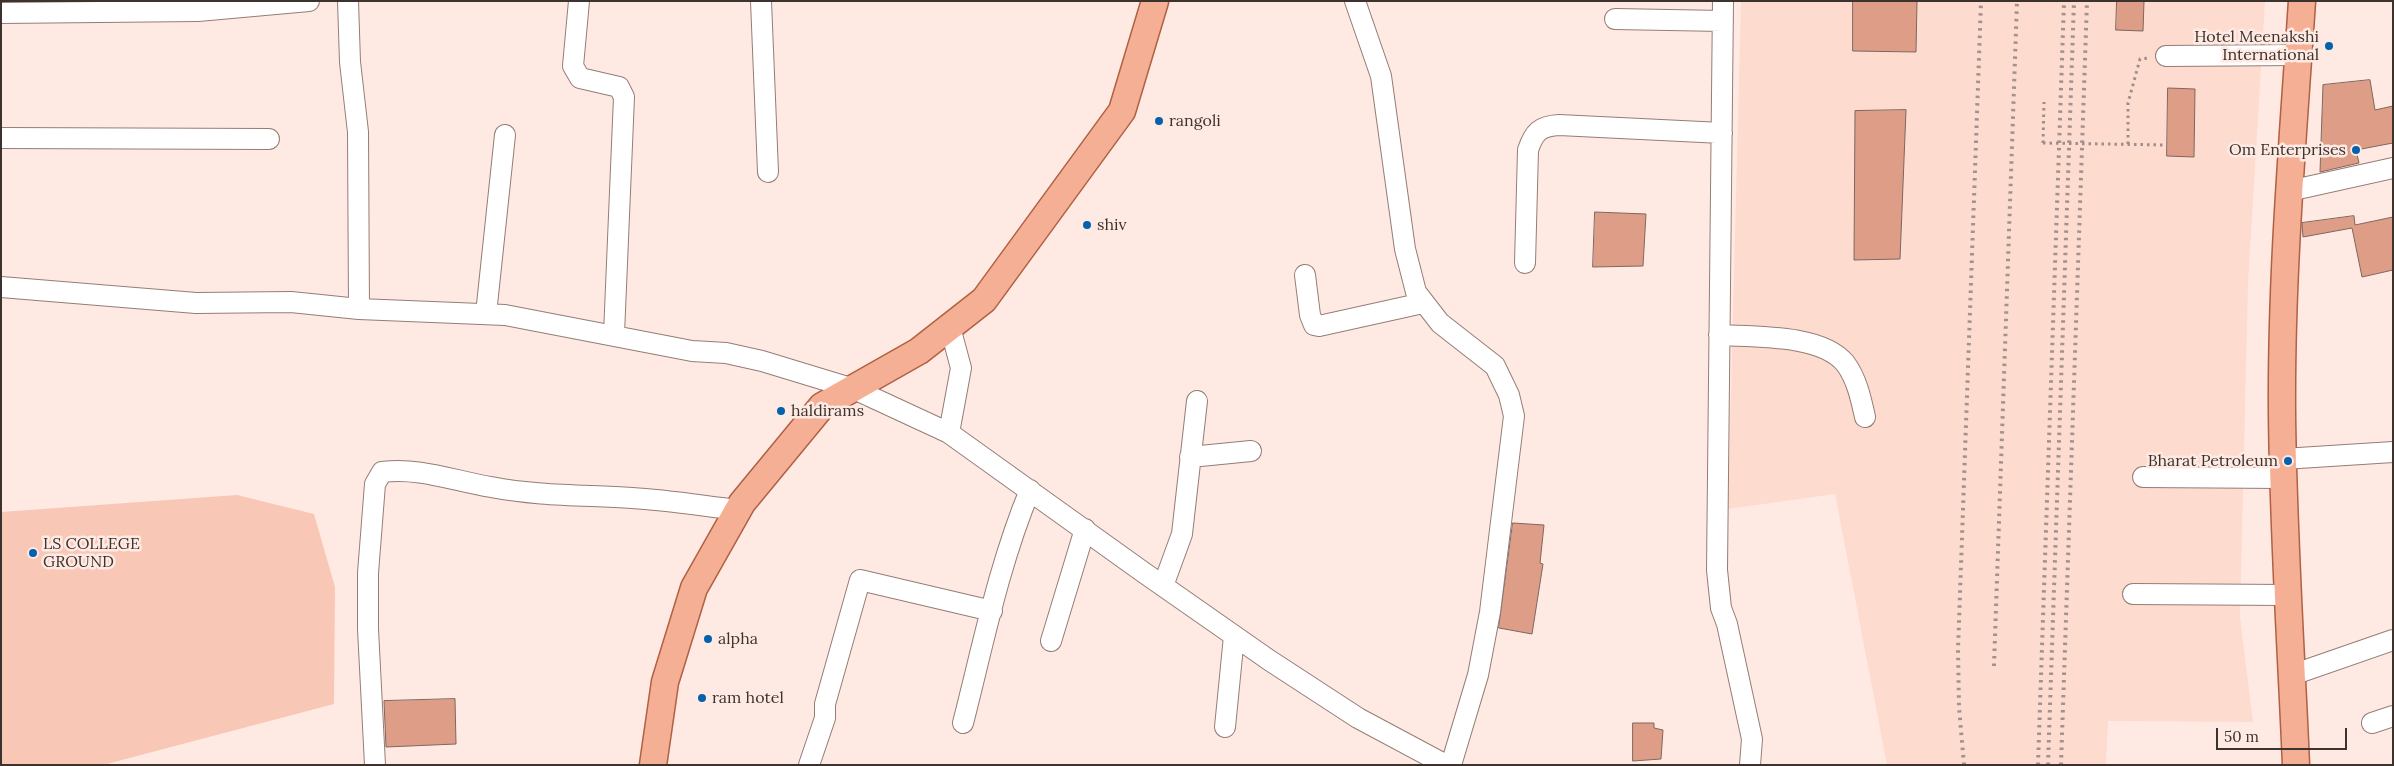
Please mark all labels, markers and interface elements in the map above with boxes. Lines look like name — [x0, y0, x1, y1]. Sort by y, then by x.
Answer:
place label: Hotel Meenakshi International — [2194, 27, 2319, 65]
marker: Hotel Meenakshi International — [2323, 40, 2335, 52]
place label: rangoli — [1169, 111, 1221, 131]
marker: rangoli — [1153, 115, 1165, 127]
place label: Om Enterprises — [2229, 140, 2346, 160]
marker: Om Enterprises — [2350, 144, 2362, 156]
place label: shiv — [1097, 215, 1127, 235]
marker: shiv — [1081, 219, 1093, 231]
place label: haldirams — [791, 401, 864, 421]
marker: haldirams — [775, 405, 787, 417]
place label: Bharat Petroleum — [2148, 451, 2278, 471]
marker: Bharat Petroleum — [2282, 455, 2294, 467]
place label: LS COLLEGE GROUND — [43, 534, 140, 572]
marker: LS COLLEGE GROUND — [27, 547, 39, 559]
place label: alpha — [718, 629, 758, 649]
marker: alpha — [702, 633, 714, 645]
place label: ram hotel — [712, 688, 784, 708]
marker: ram hotel — [696, 692, 708, 704]
scale bar — [2219, 718, 2350, 750]
text: 50 m — [2224, 727, 2259, 746]

